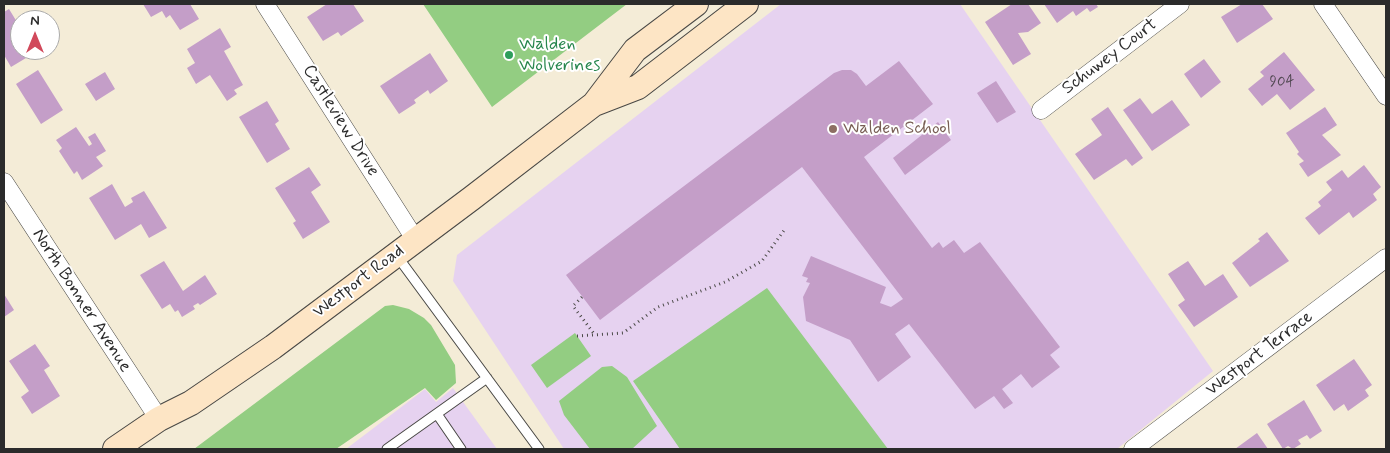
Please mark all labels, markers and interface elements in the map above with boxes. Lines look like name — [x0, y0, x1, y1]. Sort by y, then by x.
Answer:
north arrow — [10, 10, 60, 60]
text: N — [30, 12, 40, 30]
street label: Schuwey Court — [1058, 14, 1162, 100]
place label: Walden Wolverines — [519, 34, 600, 76]
marker: Walden Wolverines — [503, 49, 515, 61]
street label: Castleview Drive — [297, 61, 383, 181]
house number: 904 — [1270, 74, 1294, 92]
place label: Walden School — [843, 118, 951, 140]
marker: Walden School — [827, 123, 839, 135]
street label: North Bonner Avenue — [27, 225, 135, 377]
street label: Westport Road — [309, 241, 409, 323]
street label: Westport Terrace — [1202, 307, 1318, 401]

